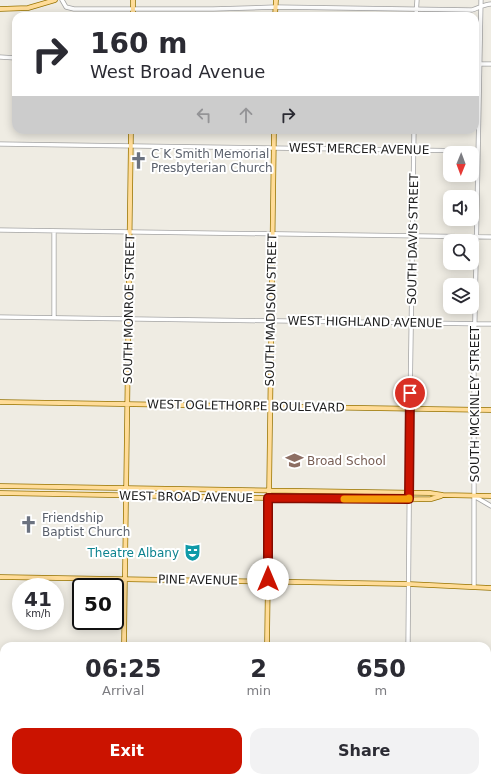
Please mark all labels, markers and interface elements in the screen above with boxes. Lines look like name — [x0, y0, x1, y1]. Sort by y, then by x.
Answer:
text: 160 m — [90, 27, 187, 60]
icon: right — [24, 28, 76, 80]
text: West Broad Avenue — [90, 61, 265, 82]
icon: left — [193, 104, 215, 126]
icon: ahead — [235, 104, 257, 126]
icon: right — [277, 104, 299, 126]
street label: WEST MERCER AVENUE — [289, 141, 429, 157]
north arrow — [443, 146, 479, 182]
map controls — [443, 146, 479, 314]
place label: C K Smith Memorial Presbyterian Church — [151, 147, 273, 175]
church icon: C K Smith Memorial Presbyterian Church — [128, 151, 148, 171]
street label: SOUTH DAVIS STREET — [405, 173, 421, 305]
button: sound — [443, 190, 479, 226]
street label: SOUTH MONROE STREET — [121, 233, 137, 384]
street label: SOUTH MADISON STREET — [263, 233, 279, 387]
button: search — [443, 234, 479, 270]
button: layers — [443, 278, 479, 314]
street label: WEST HIGHLAND AVENUE — [287, 314, 443, 330]
street label: SOUTH MCKINLEY STREET — [468, 325, 482, 482]
pin — [393, 376, 427, 410]
icon: arrive — [399, 382, 421, 404]
street label: WEST OGLETHORPE BOULEVARD — [147, 397, 345, 415]
school or university icon: Broad School — [284, 451, 304, 471]
place label: Broad School — [307, 454, 386, 468]
street label: WEST BROAD AVENUE — [119, 489, 253, 505]
place label: Friendship Baptist Church — [42, 511, 130, 539]
church icon: Friendship Baptist Church — [19, 515, 39, 535]
theatre icon: Theatre Albany — [182, 543, 202, 563]
place label: Theatre Albany — [87, 546, 179, 560]
position arrow — [247, 558, 289, 600]
street label: PINE AVENUE — [158, 572, 238, 588]
speed limit sign: 50 — [72, 578, 124, 630]
text: 41 — [24, 587, 52, 611]
text: km/h — [25, 608, 51, 619]
text: 06:25 — [85, 655, 161, 683]
text: 2 — [250, 655, 267, 683]
text: 650 — [356, 655, 406, 683]
text: Arrival — [102, 683, 144, 698]
text: min — [246, 683, 271, 698]
text: m — [375, 683, 387, 698]
button: Exit — [12, 728, 242, 774]
button: Share — [250, 728, 479, 774]

